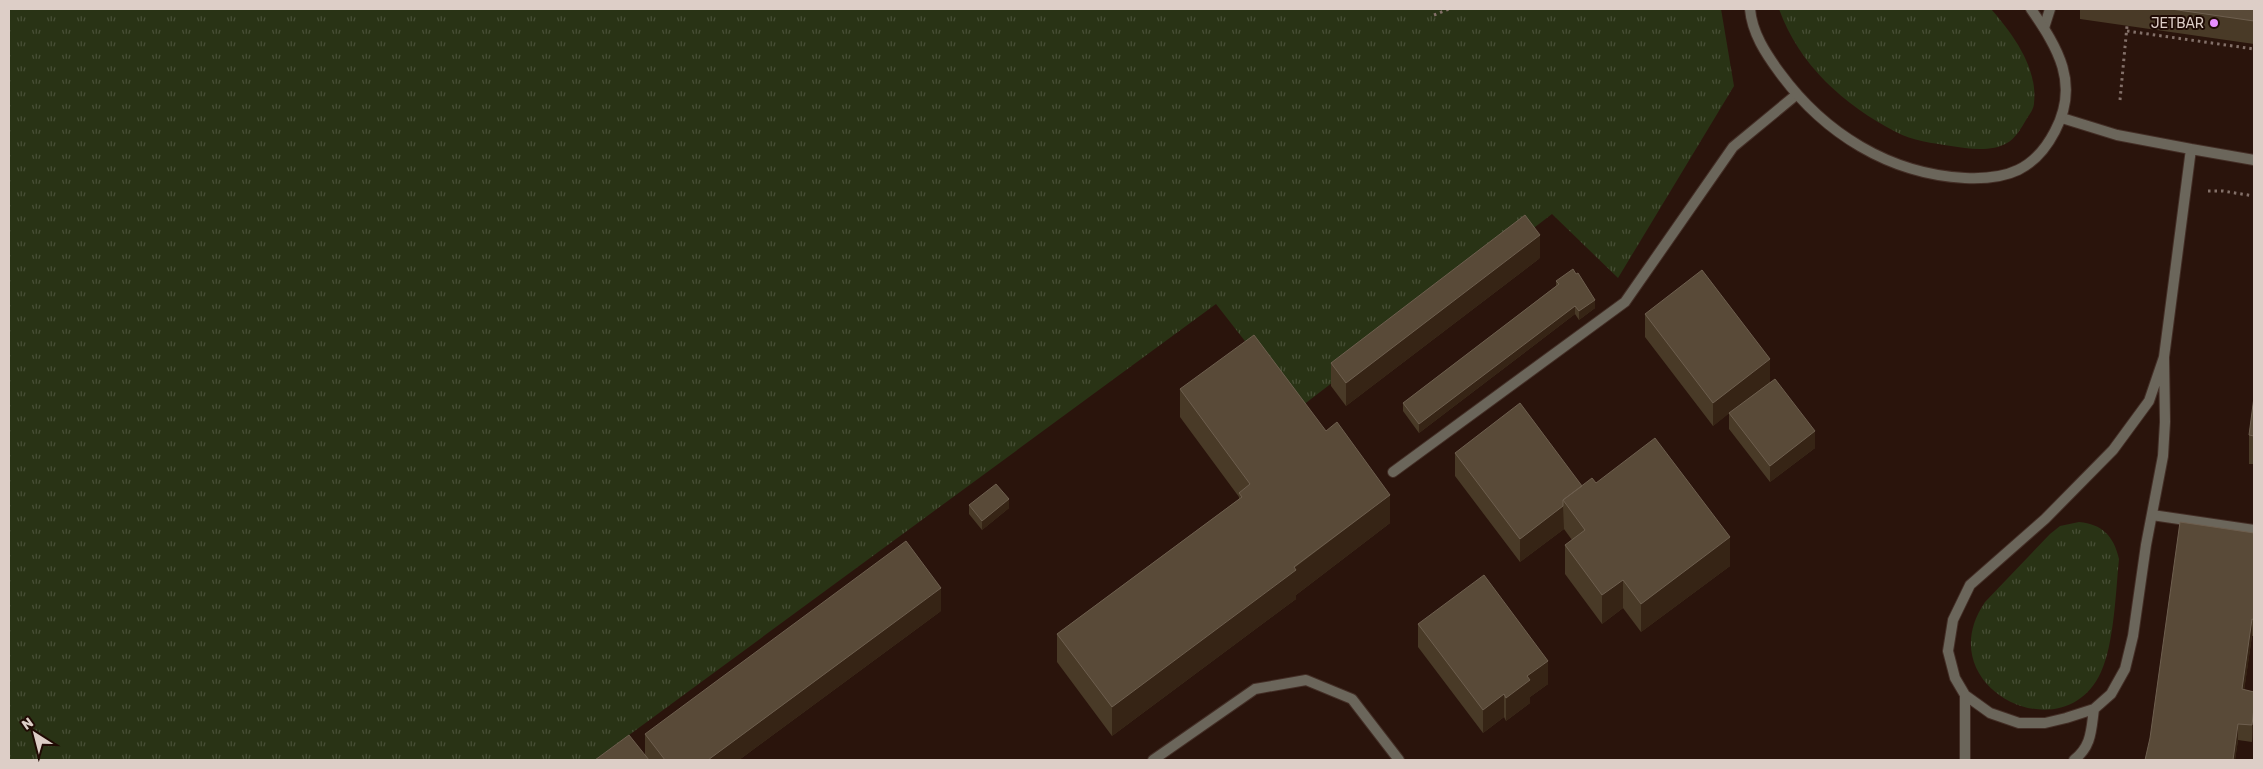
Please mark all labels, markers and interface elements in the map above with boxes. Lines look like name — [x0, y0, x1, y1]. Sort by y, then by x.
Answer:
place label: JETBAR — [2151, 15, 2204, 32]
marker: JETBAR — [2208, 17, 2220, 29]
north arrow — [10, 709, 60, 759]
text: N — [19, 714, 37, 734]

